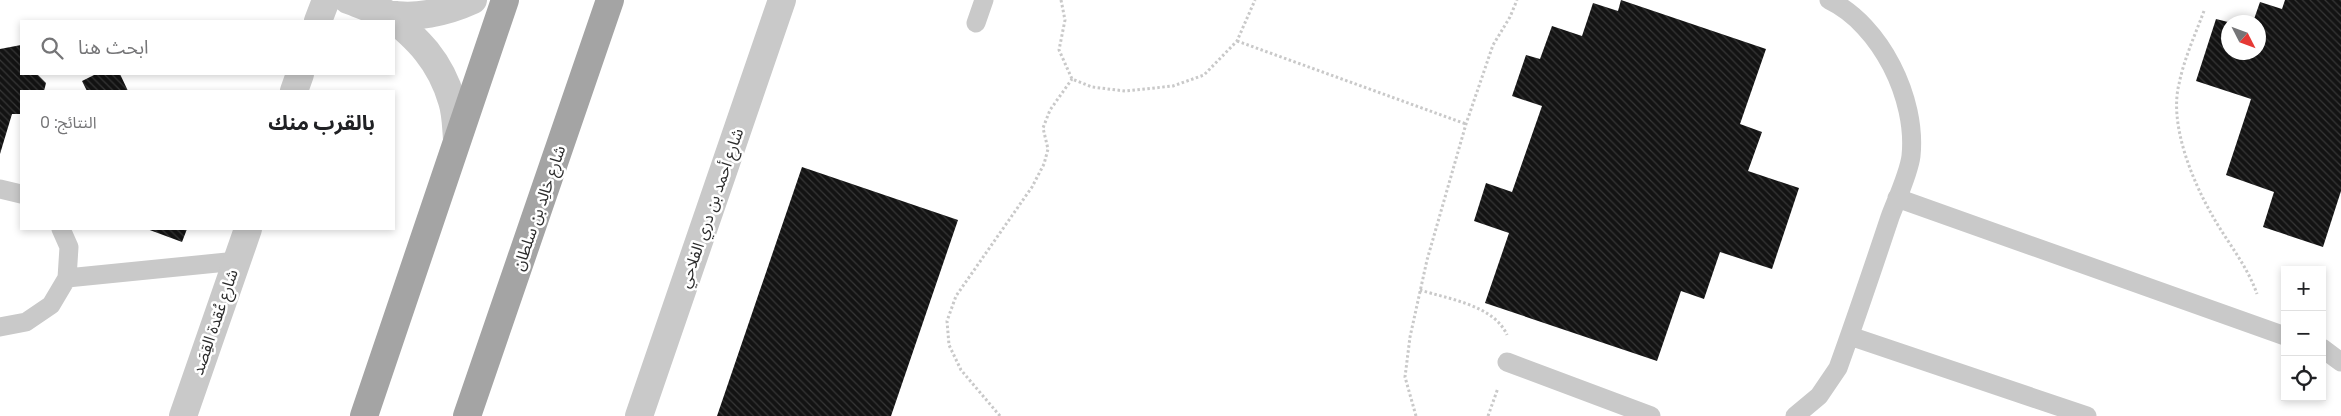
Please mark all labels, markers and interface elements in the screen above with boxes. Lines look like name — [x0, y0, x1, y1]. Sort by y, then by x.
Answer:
north arrow — [2221, 15, 2266, 60]
search box — [20, 20, 395, 75]
icon: search — [38, 34, 66, 62]
text: ابحث هنا — [78, 34, 149, 61]
text: بالقرب منك — [268, 108, 375, 137]
text: النتائج: 0 — [40, 111, 97, 134]
street label: شارع أحمد بن دري الفلاحي — [673, 125, 750, 291]
street label: شارع خالِد بن سلطان — [507, 142, 572, 274]
street label: شارع عُقدة القِصَد — [186, 266, 245, 378]
map controls — [2281, 266, 2326, 401]
button: + — [2281, 266, 2326, 311]
button: − — [2281, 311, 2326, 356]
button: locate — [2281, 356, 2326, 401]

